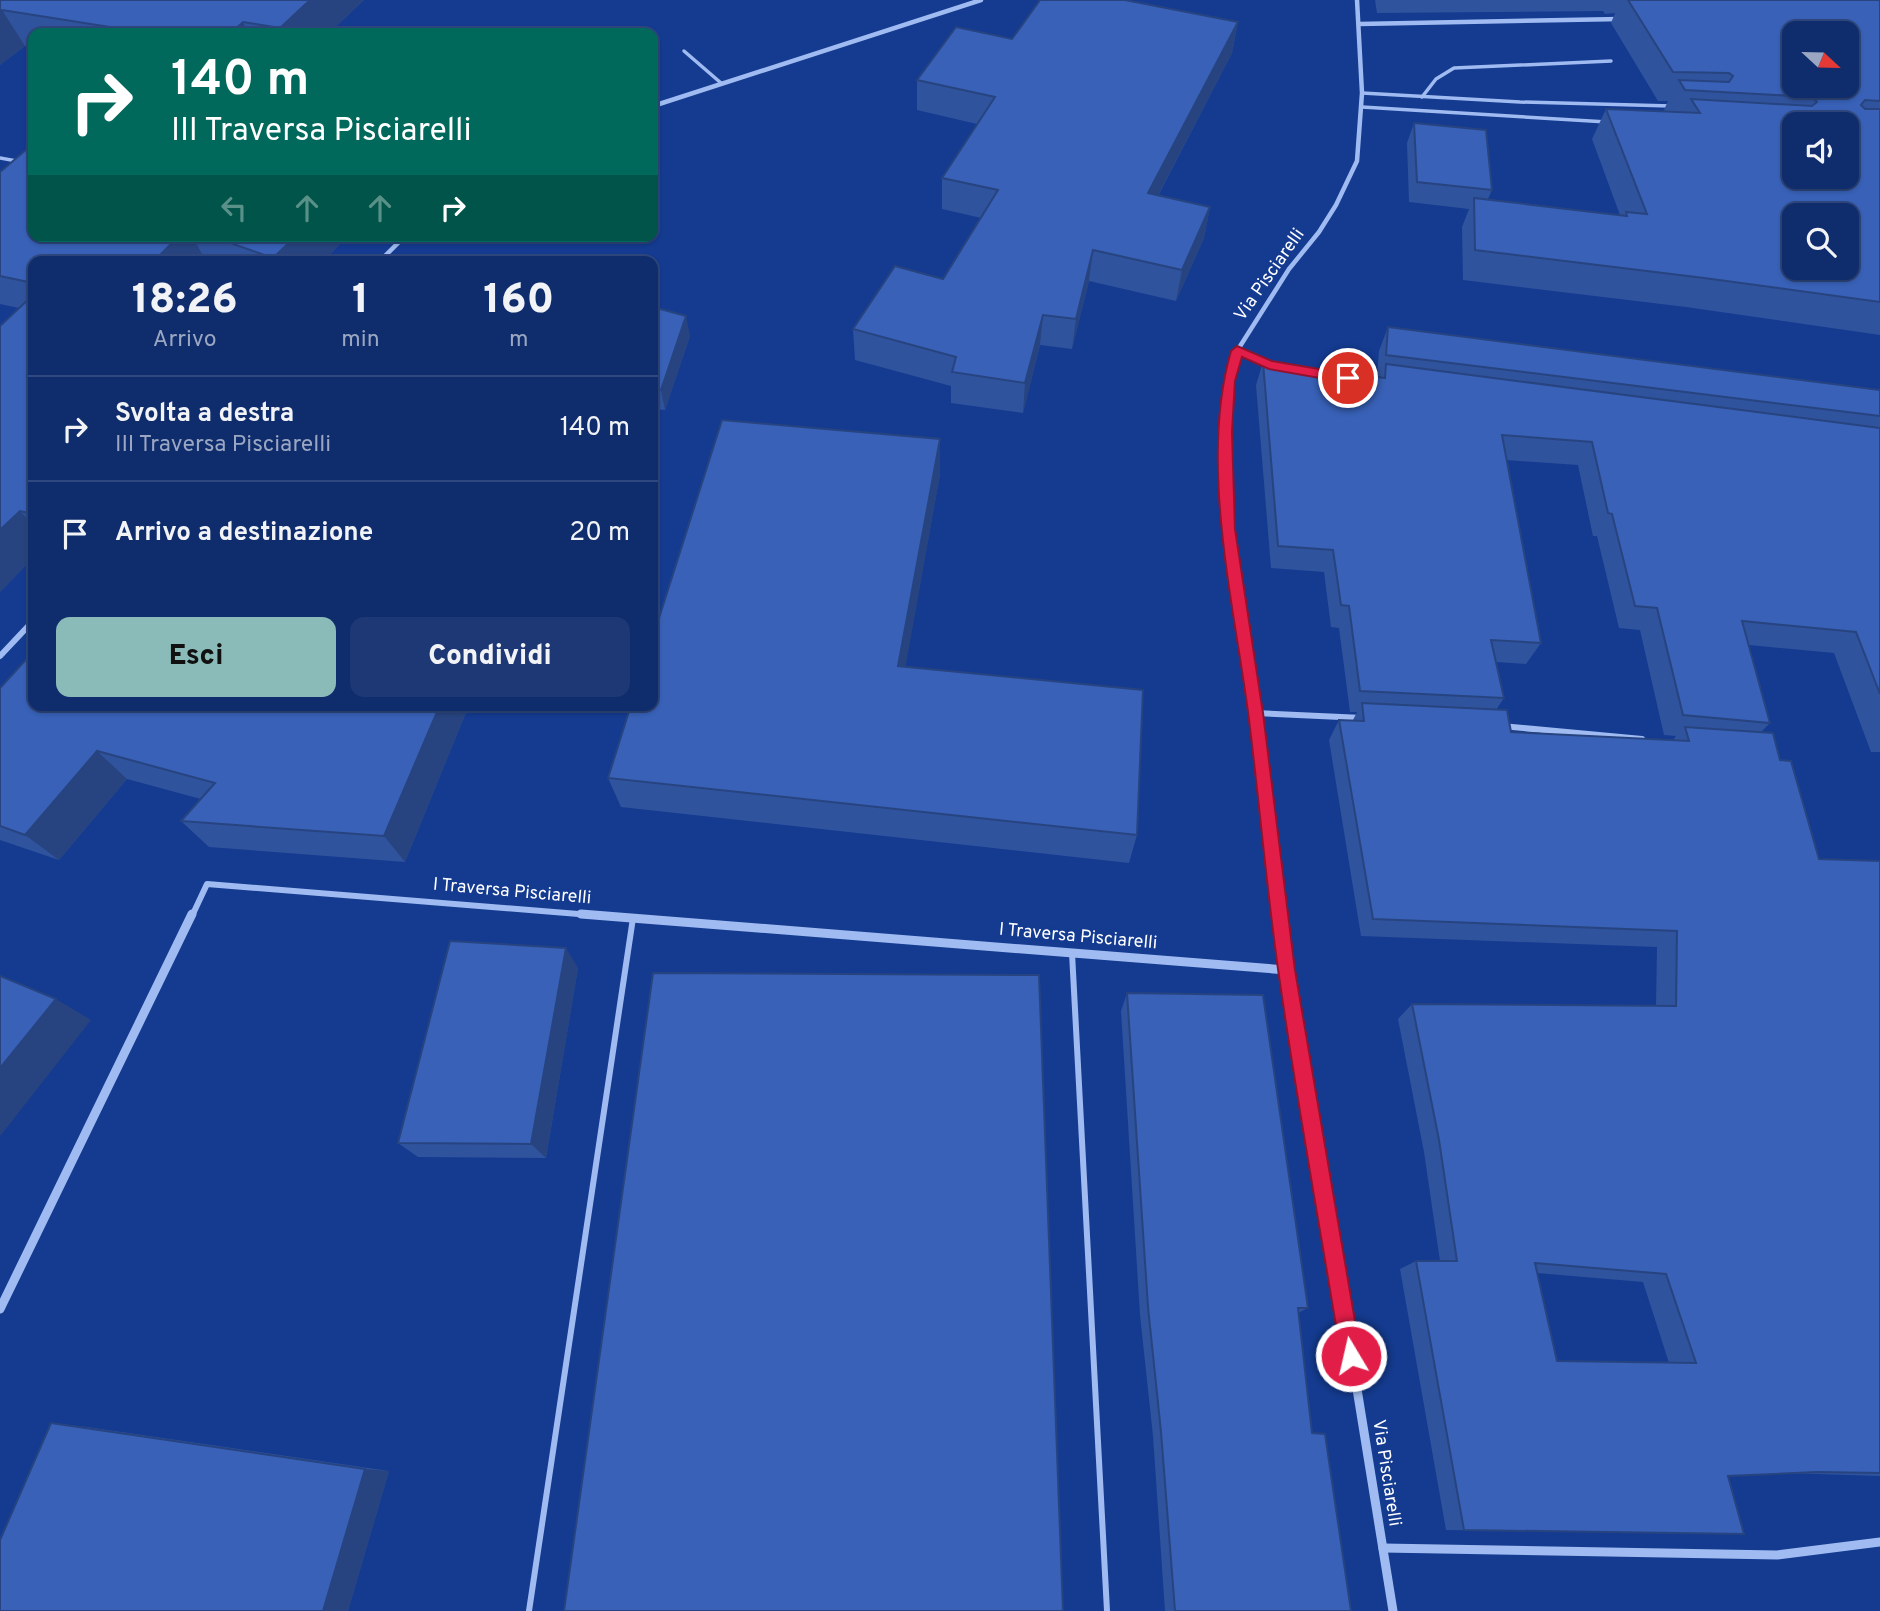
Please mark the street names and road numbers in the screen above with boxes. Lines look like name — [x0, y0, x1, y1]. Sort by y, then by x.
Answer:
street label: Via Pisciarelli — [1230, 224, 1310, 326]
street label: I Traversa Pisciarelli — [432, 874, 592, 910]
street label: I Traversa Pisciarelli — [998, 919, 1158, 955]
street label: Via Pisciarelli — [1366, 1418, 1406, 1528]

